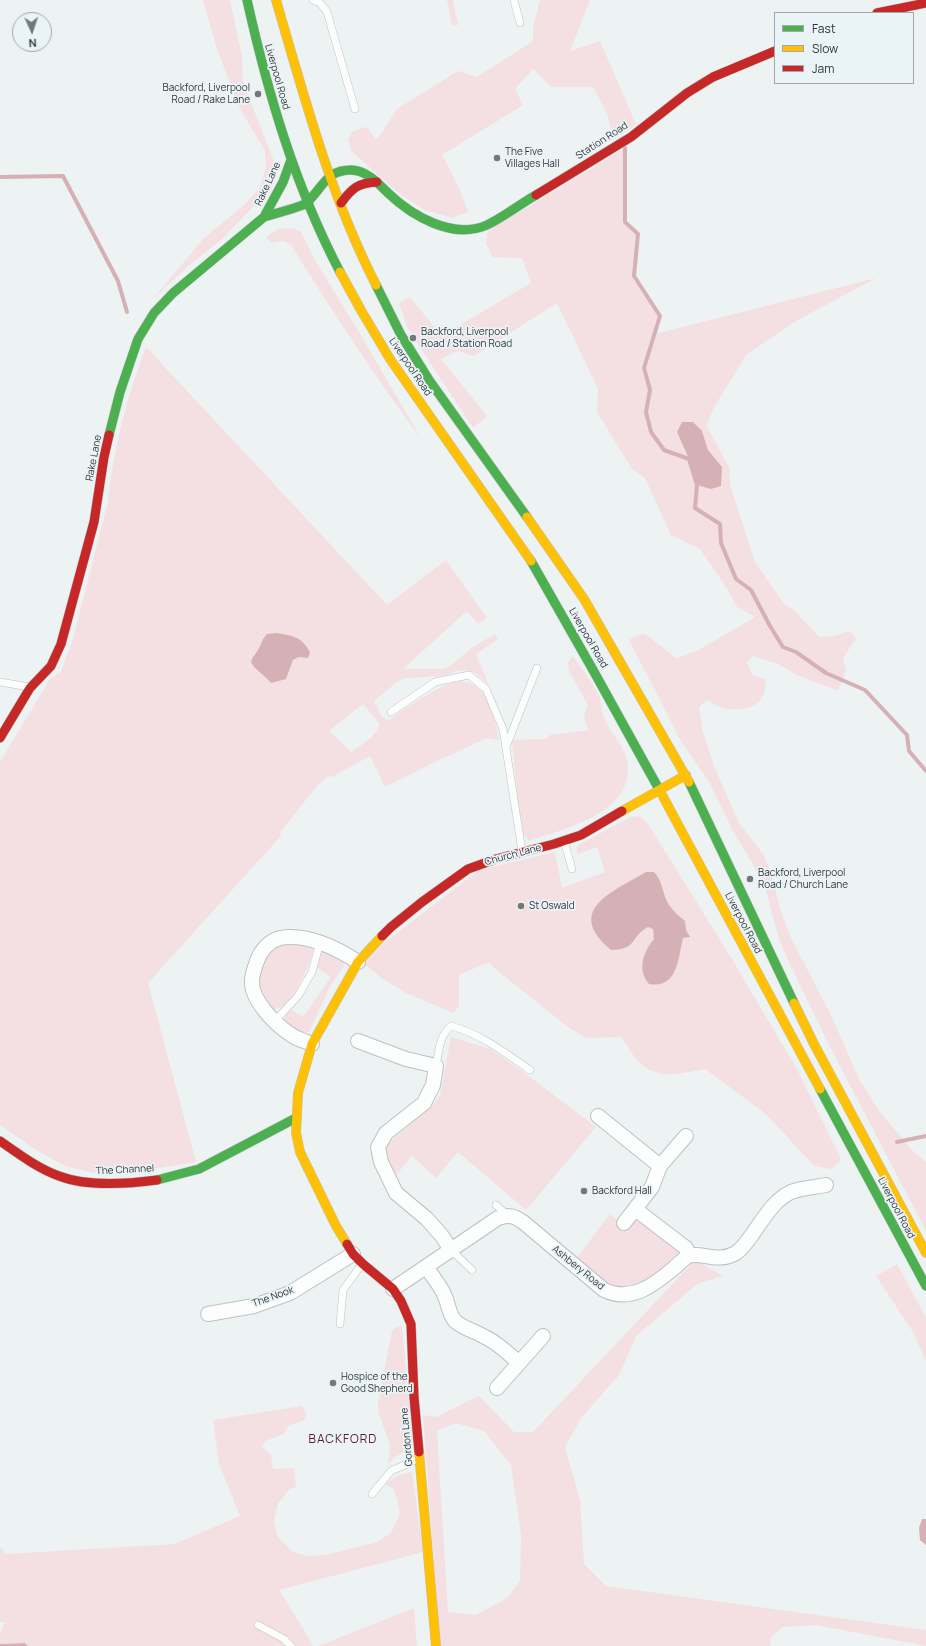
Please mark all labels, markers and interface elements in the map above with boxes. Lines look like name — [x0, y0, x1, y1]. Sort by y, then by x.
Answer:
north arrow — [12, 12, 52, 52]
legend — [774, 12, 914, 84]
text: Fast — [812, 20, 836, 37]
text: N — [28, 36, 37, 51]
text: Slow — [812, 40, 838, 57]
street label: Liverpool Road — [262, 43, 292, 111]
text: Jam — [812, 60, 834, 77]
place label: Backford, Liverpool Road / Rake Lane — [163, 82, 250, 106]
marker: Backford, Liverpool Road / Rake Lane — [253, 89, 263, 99]
street label: Station Road — [574, 120, 630, 162]
place label: The Five Villages Hall — [505, 146, 559, 170]
marker: The Five Villages Hall — [492, 153, 502, 163]
street label: Rake Lane — [253, 160, 283, 208]
place label: Backford, Liverpool Road / Station Road — [421, 326, 512, 350]
marker: Backford, Liverpool Road / Station Road — [408, 333, 418, 343]
street label: Liverpool Road — [386, 336, 434, 398]
street label: Rake Lane — [84, 434, 104, 482]
street label: Liverpool Road — [566, 606, 610, 670]
street label: Church Lane — [483, 842, 543, 868]
place label: Backford, Liverpool Road / Church Lane — [758, 867, 848, 890]
marker: Backford, Liverpool Road / Church Lane — [745, 874, 755, 884]
street label: Liverpool Road — [722, 890, 764, 956]
place label: St Oswald — [529, 900, 575, 912]
marker: St Oswald — [516, 901, 526, 911]
street label: The Channel — [96, 1162, 154, 1178]
street label: Liverpool Road — [875, 1175, 917, 1241]
place label: Backford Hall — [592, 1185, 652, 1197]
marker: Backford Hall — [579, 1186, 589, 1196]
street label: Ashbery Road — [549, 1243, 607, 1293]
street label: The Nook — [251, 1284, 295, 1310]
place label: Hospice of the Good Shepherd — [341, 1371, 413, 1394]
marker: Hospice of the Good Shepherd — [328, 1378, 338, 1388]
street label: Gordon Lane — [398, 1407, 416, 1467]
district label: BACKFORD — [309, 1433, 377, 1447]

